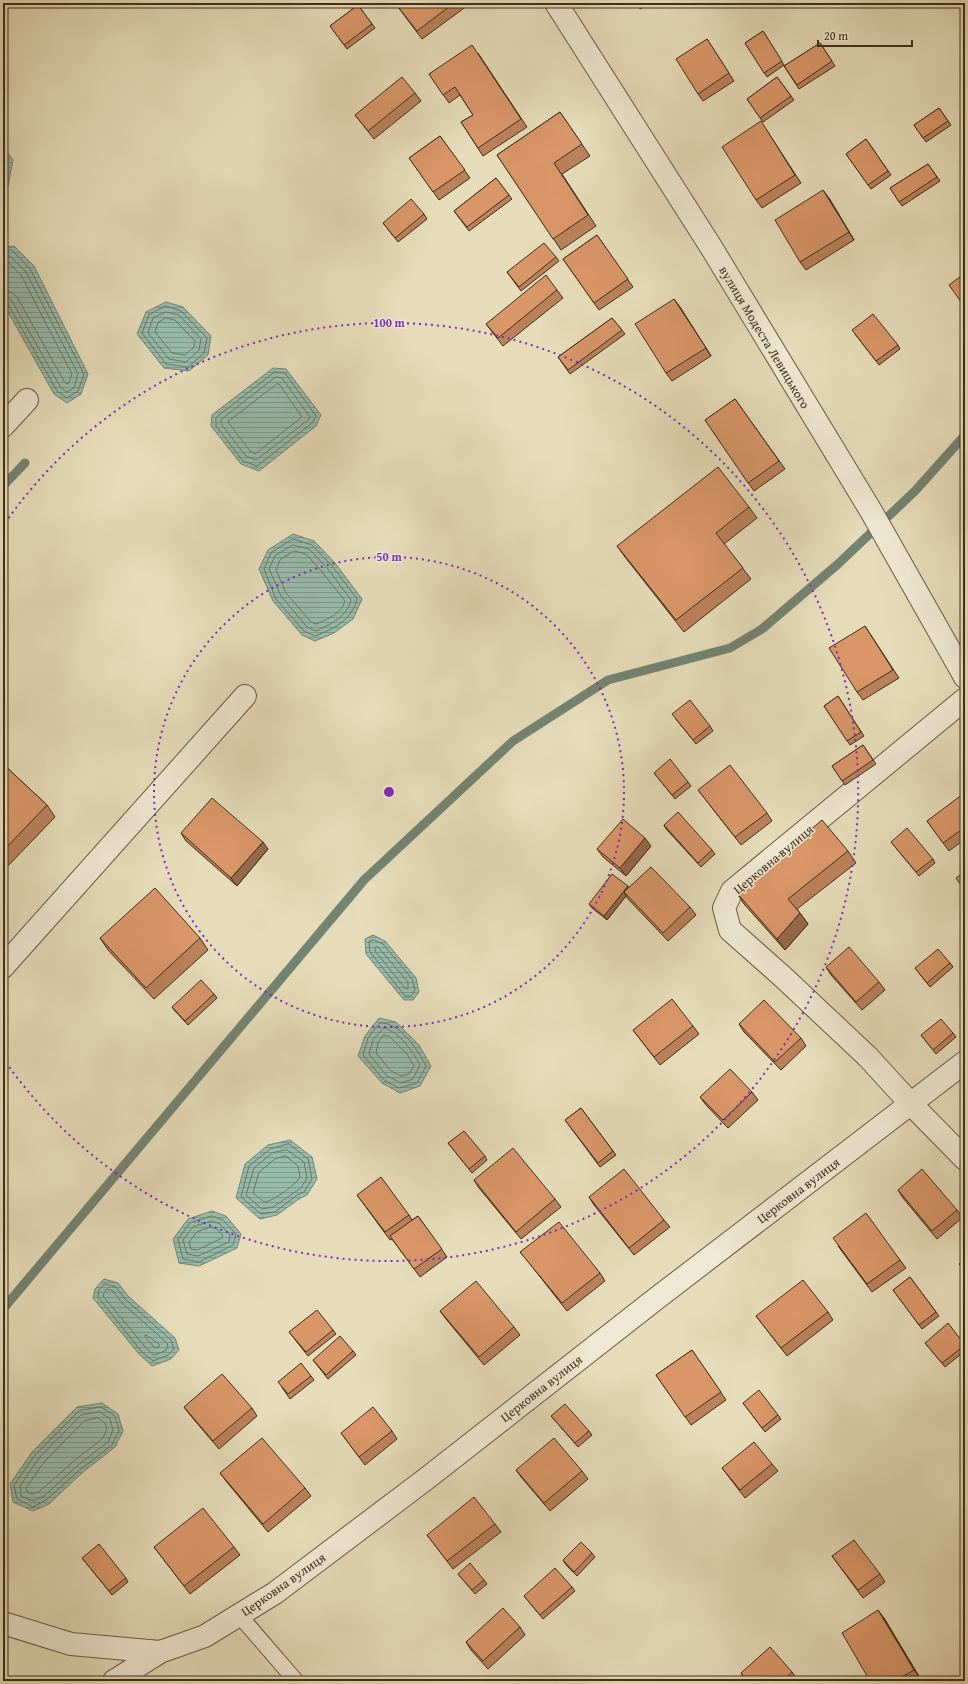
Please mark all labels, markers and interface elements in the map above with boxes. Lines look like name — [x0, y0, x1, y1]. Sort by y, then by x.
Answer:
scale bar — [818, 22, 912, 48]
text: 20 m — [824, 27, 848, 44]
street label: вулиця Модеста Левицького — [714, 262, 815, 412]
text: 100 m — [373, 314, 406, 331]
text: 50 m — [376, 548, 402, 565]
centre of rings — [382, 785, 396, 799]
street label: Церковна вулиця — [729, 820, 818, 899]
street label: Церковна вулиця — [753, 1153, 844, 1228]
street label: Церковна вулиця — [496, 1350, 587, 1427]
street label: Церковна вулиця — [237, 1548, 330, 1621]

